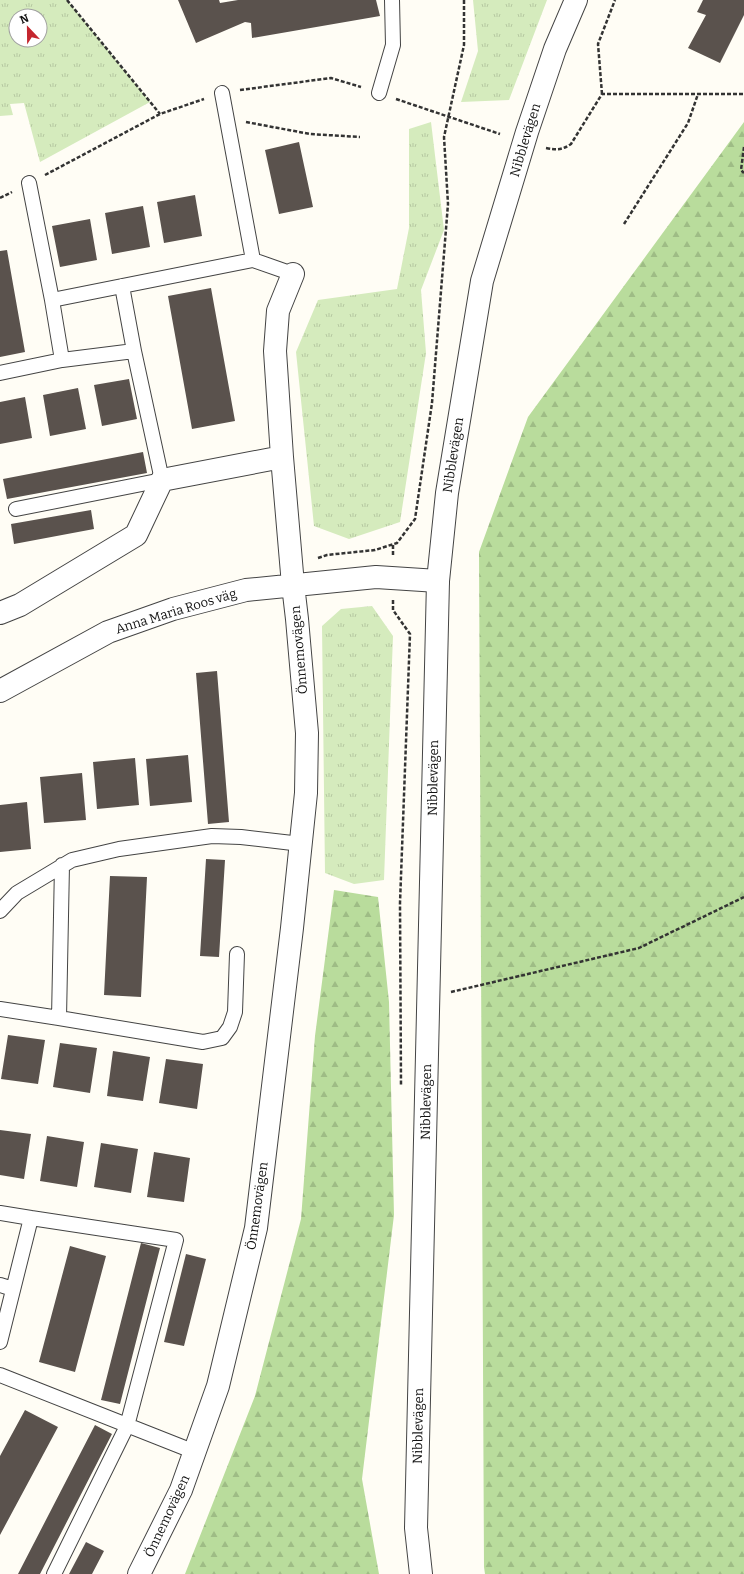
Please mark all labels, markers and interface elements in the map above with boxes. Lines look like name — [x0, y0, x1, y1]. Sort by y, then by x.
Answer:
north arrow — [8, 8, 48, 48]
text: N — [18, 11, 31, 27]
street label: Nibblevägen — [507, 101, 544, 179]
street label: Nibblevägen — [440, 416, 466, 494]
street label: Anna Maria Roos väg — [114, 585, 238, 637]
street label: Önnemovägen — [288, 604, 310, 695]
street label: Nibblevägen — [425, 739, 441, 816]
street label: Nibblevägen — [418, 1063, 434, 1140]
street label: Önnemovägen — [243, 1160, 271, 1251]
street label: Nibblevägen — [410, 1387, 426, 1464]
street label: Önnemovägen — [141, 1472, 193, 1559]

